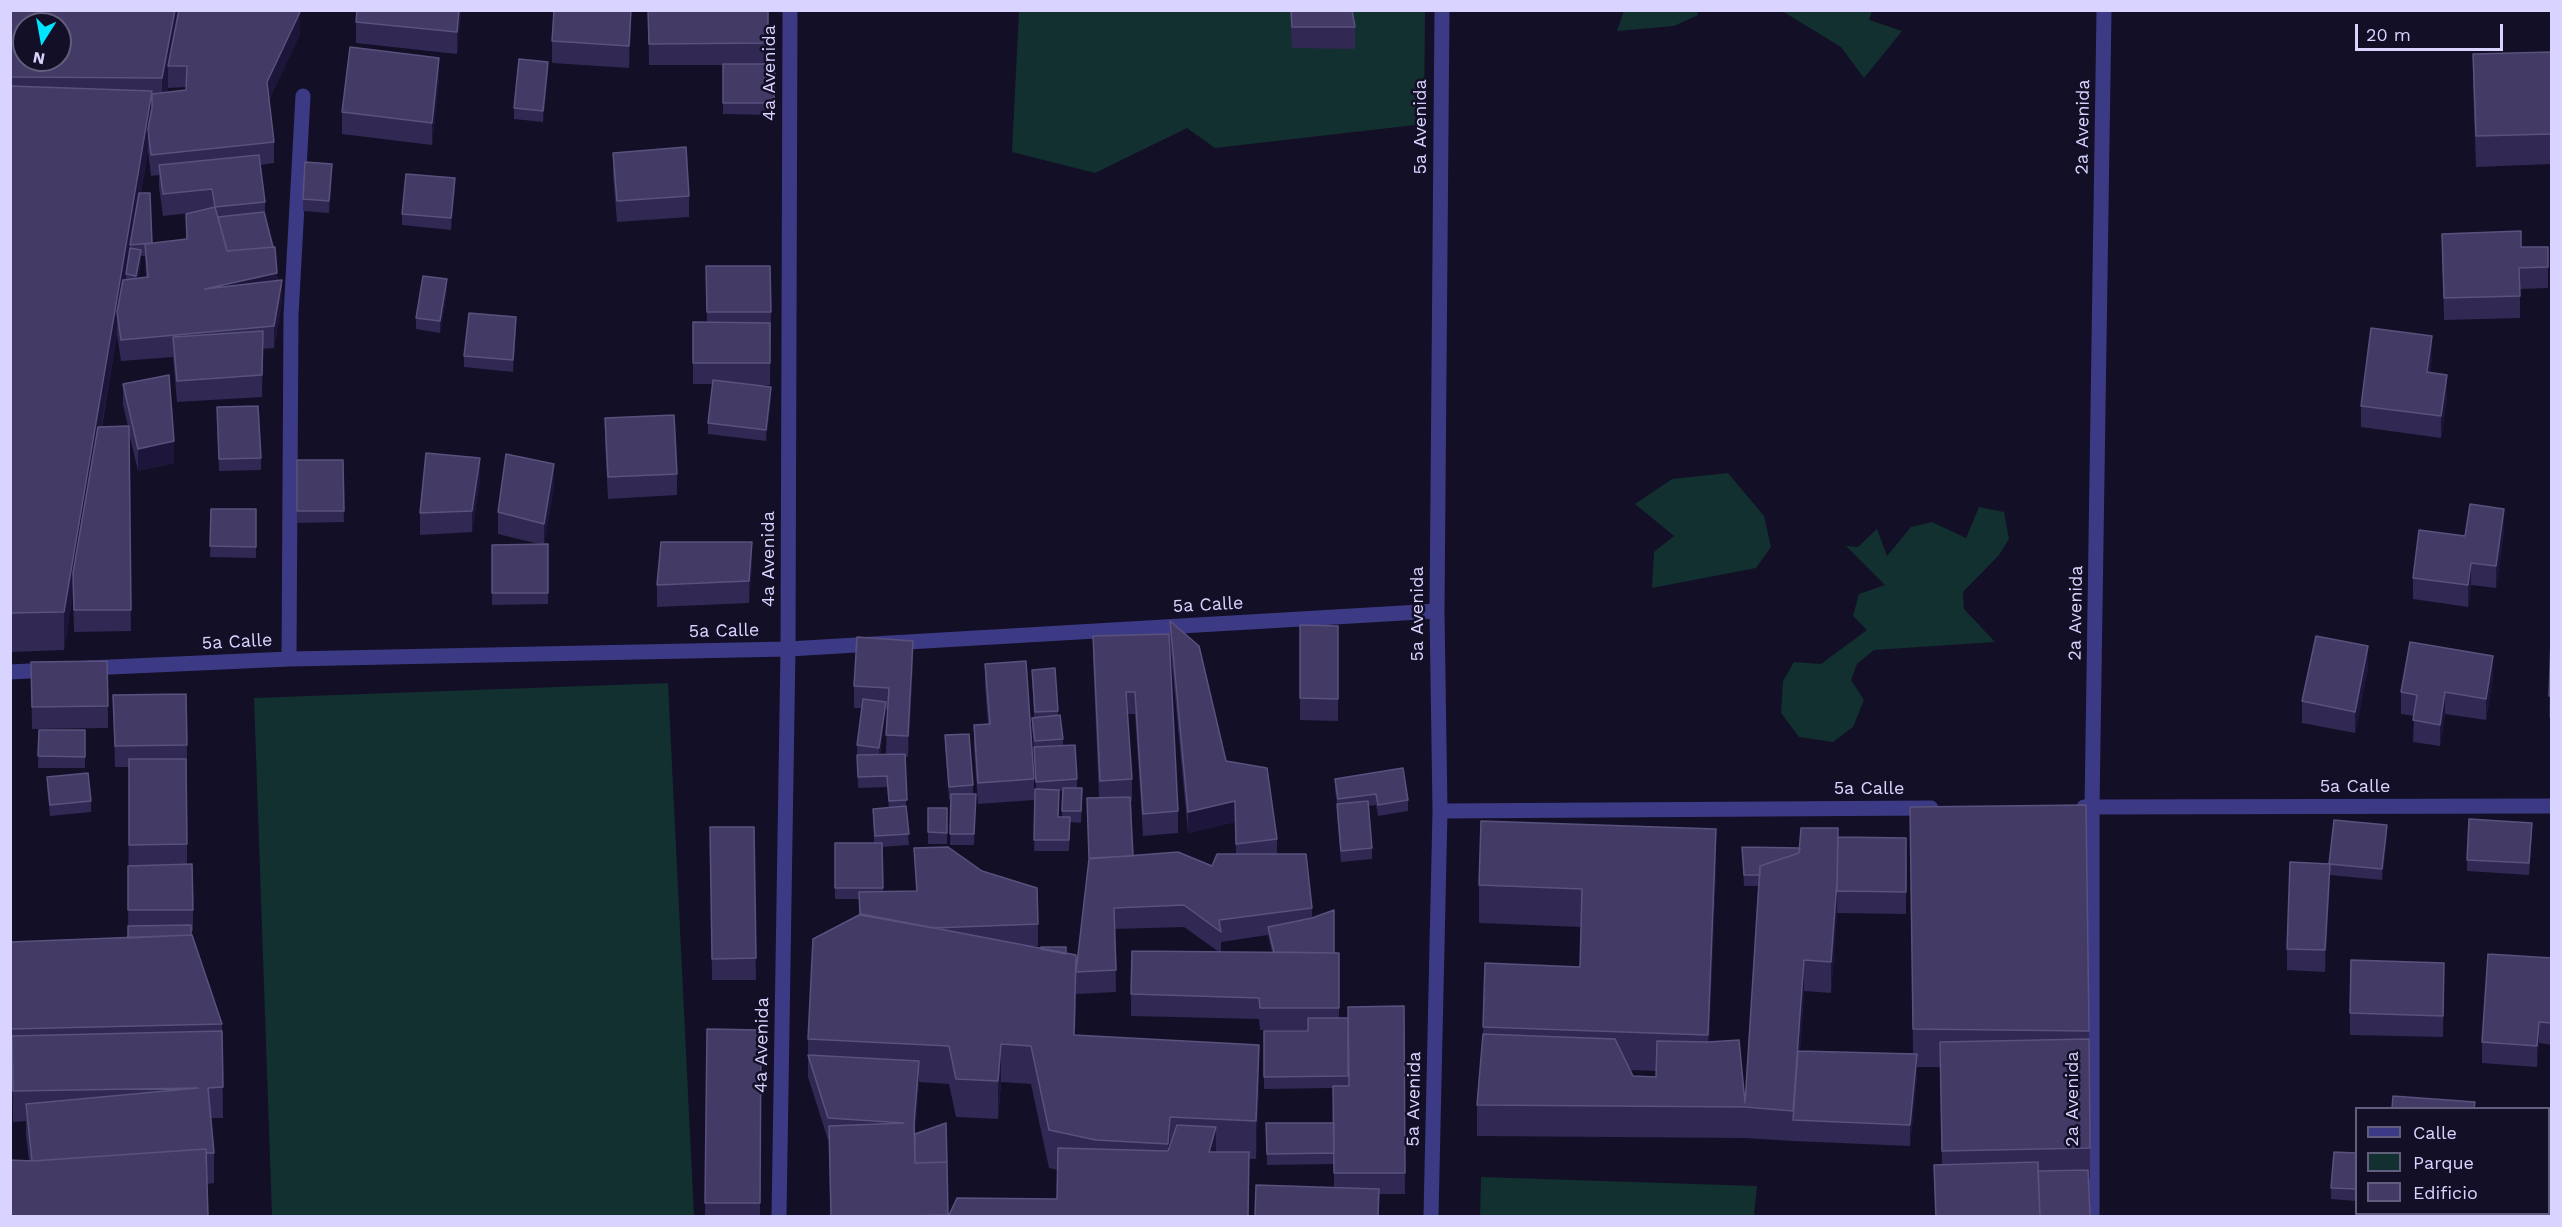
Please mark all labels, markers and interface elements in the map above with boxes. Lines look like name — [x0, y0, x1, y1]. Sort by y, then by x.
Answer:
north arrow — [12, 12, 72, 72]
scale bar — [2358, 12, 2506, 50]
text: 20 m — [2366, 24, 2411, 45]
street label: 4a Avenida — [759, 25, 781, 121]
text: N — [31, 48, 46, 69]
street label: 5a Avenida — [1410, 79, 1432, 175]
street label: 2a Avenida — [2071, 79, 2095, 175]
street label: 4a Avenida — [758, 511, 780, 607]
street label: 2a Avenida — [2064, 565, 2088, 661]
street label: 5a Avenida — [1407, 566, 1429, 662]
street label: 5a Calle — [1172, 592, 1244, 618]
street label: 5a Calle — [688, 620, 760, 642]
street label: 5a Calle — [201, 629, 273, 655]
street label: 5a Calle — [2320, 776, 2390, 798]
street label: 5a Calle — [1834, 778, 1904, 800]
street label: 4a Avenida — [750, 997, 774, 1093]
street label: 5a Avenida — [1402, 1051, 1426, 1147]
street label: 2a Avenida — [2062, 1051, 2084, 1147]
legend — [2355, 1107, 2550, 1215]
text: Calle — [2413, 1122, 2457, 1143]
text: Parque — [2413, 1152, 2474, 1173]
text: Edificio — [2413, 1182, 2478, 1203]

